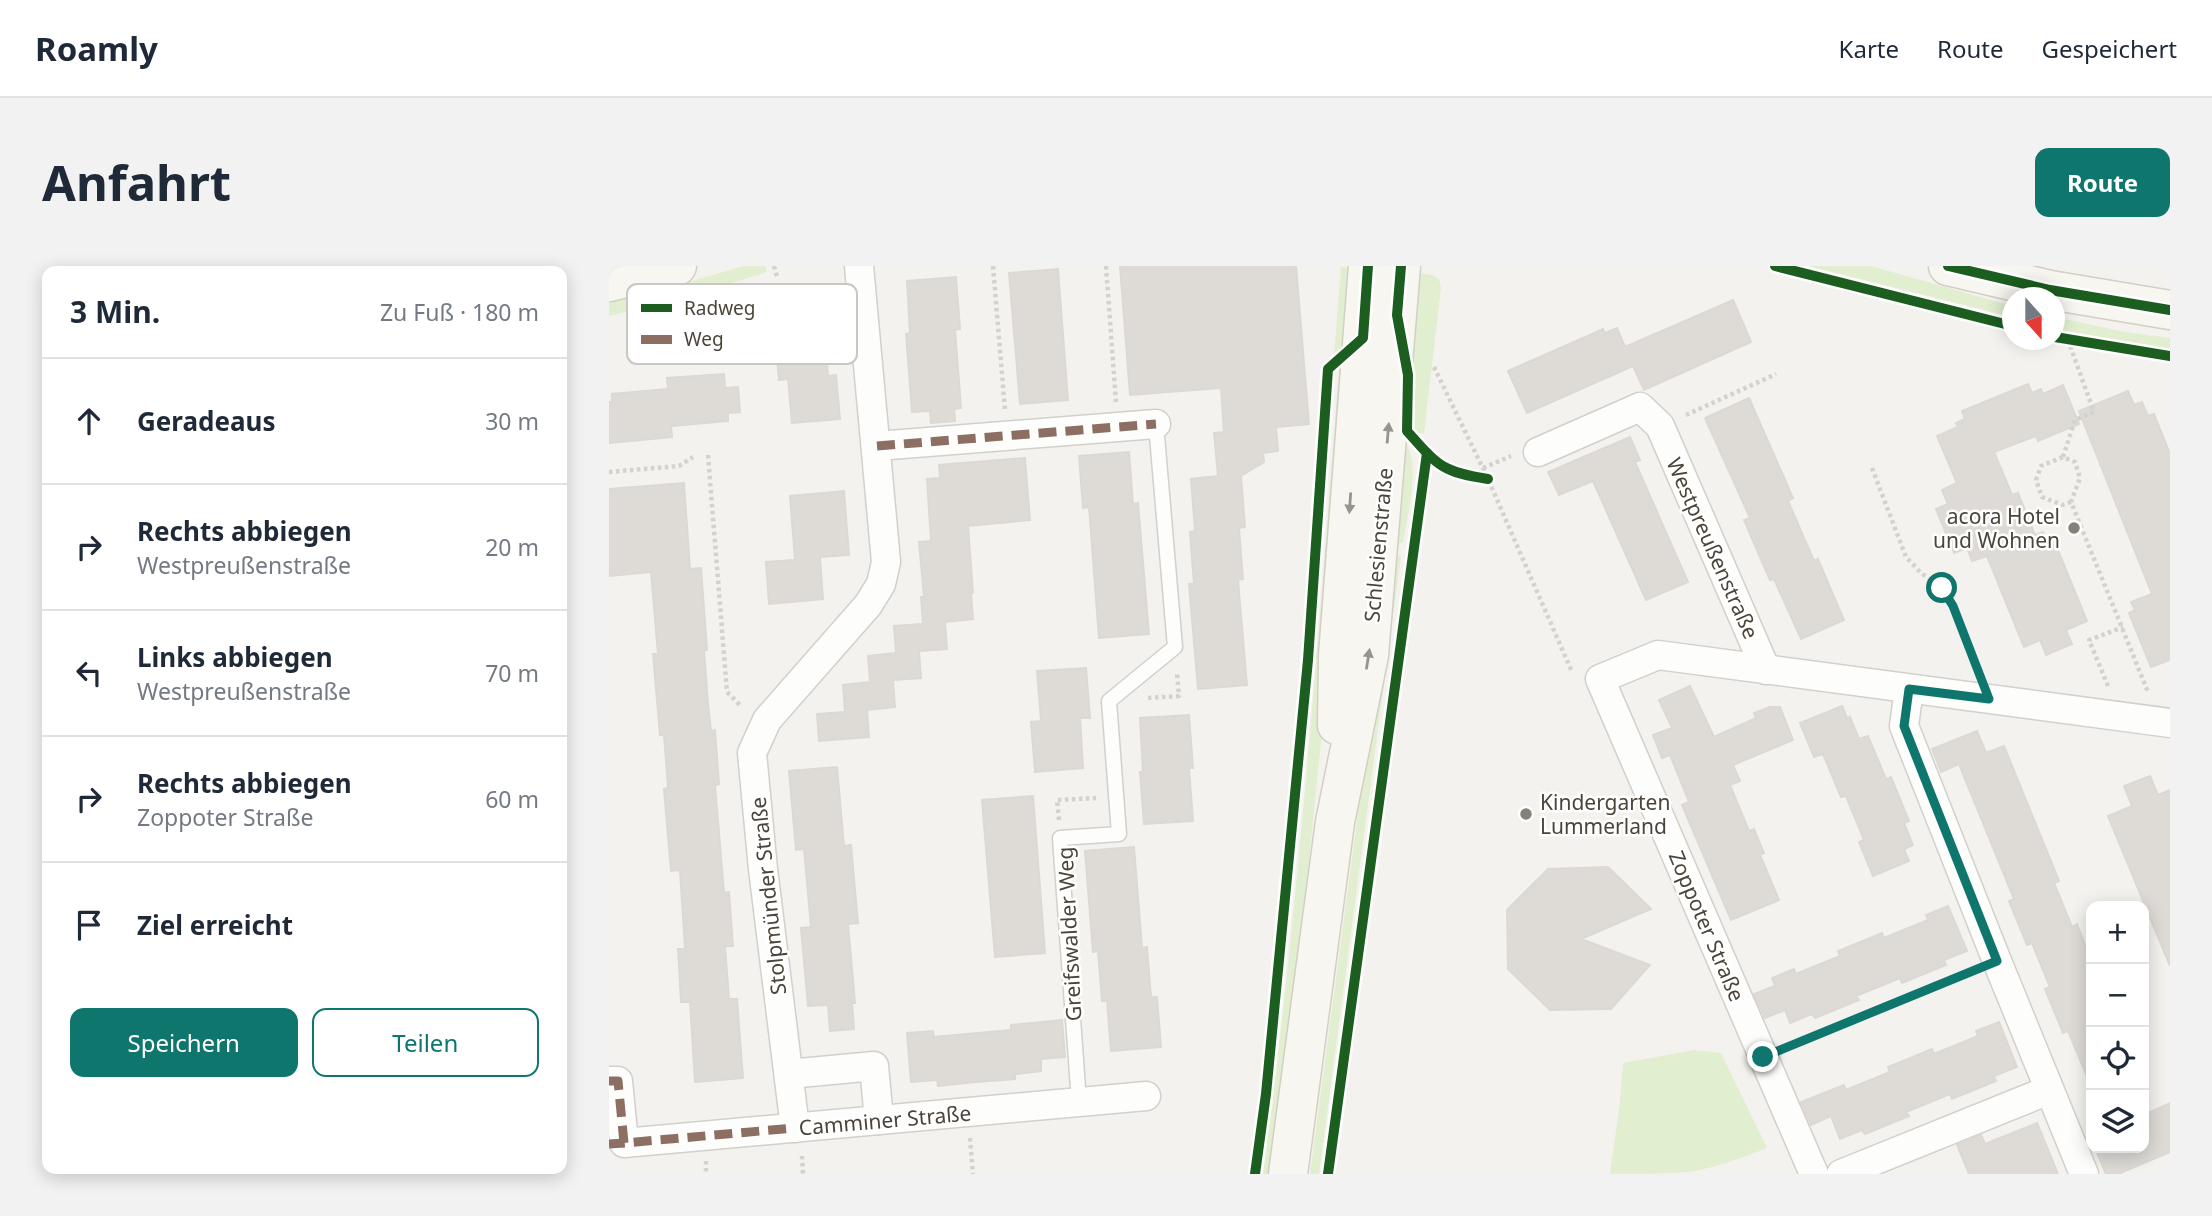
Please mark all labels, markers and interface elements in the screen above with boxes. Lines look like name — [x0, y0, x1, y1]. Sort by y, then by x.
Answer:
text: Roamly — [35, 26, 158, 71]
text: Karte — [1839, 32, 1899, 65]
text: Route — [1937, 32, 2004, 65]
text: Gespeichert — [2042, 32, 2177, 65]
button: Route — [2035, 148, 2170, 217]
text: Anfahrt — [42, 149, 231, 215]
legend — [627, 284, 857, 364]
north arrow — [2002, 287, 2065, 350]
text: 3 Min. — [70, 291, 160, 332]
text: Radweg — [684, 295, 756, 321]
text: Zu Fuß · 180 m — [380, 296, 539, 328]
text: Weg — [684, 326, 724, 352]
icon: ahead — [70, 402, 108, 440]
text: Geradeaus — [137, 403, 276, 439]
text: 30 m — [485, 405, 539, 437]
one-way arrow — [1383, 421, 1394, 443]
street label: Westpreußenstraße — [1660, 453, 1766, 643]
street label: Schlesienstraße — [1357, 467, 1399, 623]
one-way arrow — [1344, 493, 1355, 515]
place label: acora Hotel und Wohnen — [1933, 502, 2060, 554]
text: Rechts abbiegen — [137, 513, 352, 549]
marker: acora Hotel und Wohnen — [2066, 520, 2082, 536]
icon: right — [70, 528, 108, 566]
text: 20 m — [485, 531, 539, 563]
text: Westpreußenstraße — [137, 549, 351, 581]
route start — [1926, 572, 1957, 603]
text: Links abbiegen — [137, 639, 333, 675]
one-way arrow — [1363, 648, 1374, 670]
icon: left — [70, 654, 108, 692]
text: 70 m — [485, 657, 539, 689]
text: Westpreußenstraße — [137, 675, 351, 707]
text: Rechts abbiegen — [137, 765, 352, 801]
icon: right — [70, 780, 108, 818]
text: 60 m — [485, 783, 539, 815]
place label: Kindergarten Lummerland — [1540, 788, 1670, 840]
street label: Stolpmünder Straße — [744, 796, 792, 996]
text: Zoppoter Straße — [137, 801, 313, 833]
marker: Kindergarten Lummerland — [1518, 806, 1534, 822]
street label: Greifswalder Weg — [1050, 846, 1088, 1022]
street label: Zoppoter Straße — [1663, 846, 1751, 1006]
map controls — [2086, 901, 2149, 1153]
button: + — [2086, 901, 2149, 964]
icon: arrive — [70, 906, 108, 944]
text: Ziel erreicht — [137, 907, 293, 943]
button: − — [2086, 964, 2149, 1027]
button: Speichern — [70, 1008, 298, 1077]
button: Teilen — [312, 1008, 539, 1077]
button: locate — [2086, 1027, 2149, 1090]
route end — [1747, 1041, 1778, 1072]
button: layers — [2086, 1090, 2149, 1153]
street label: Camminer Straße — [798, 1099, 972, 1141]

